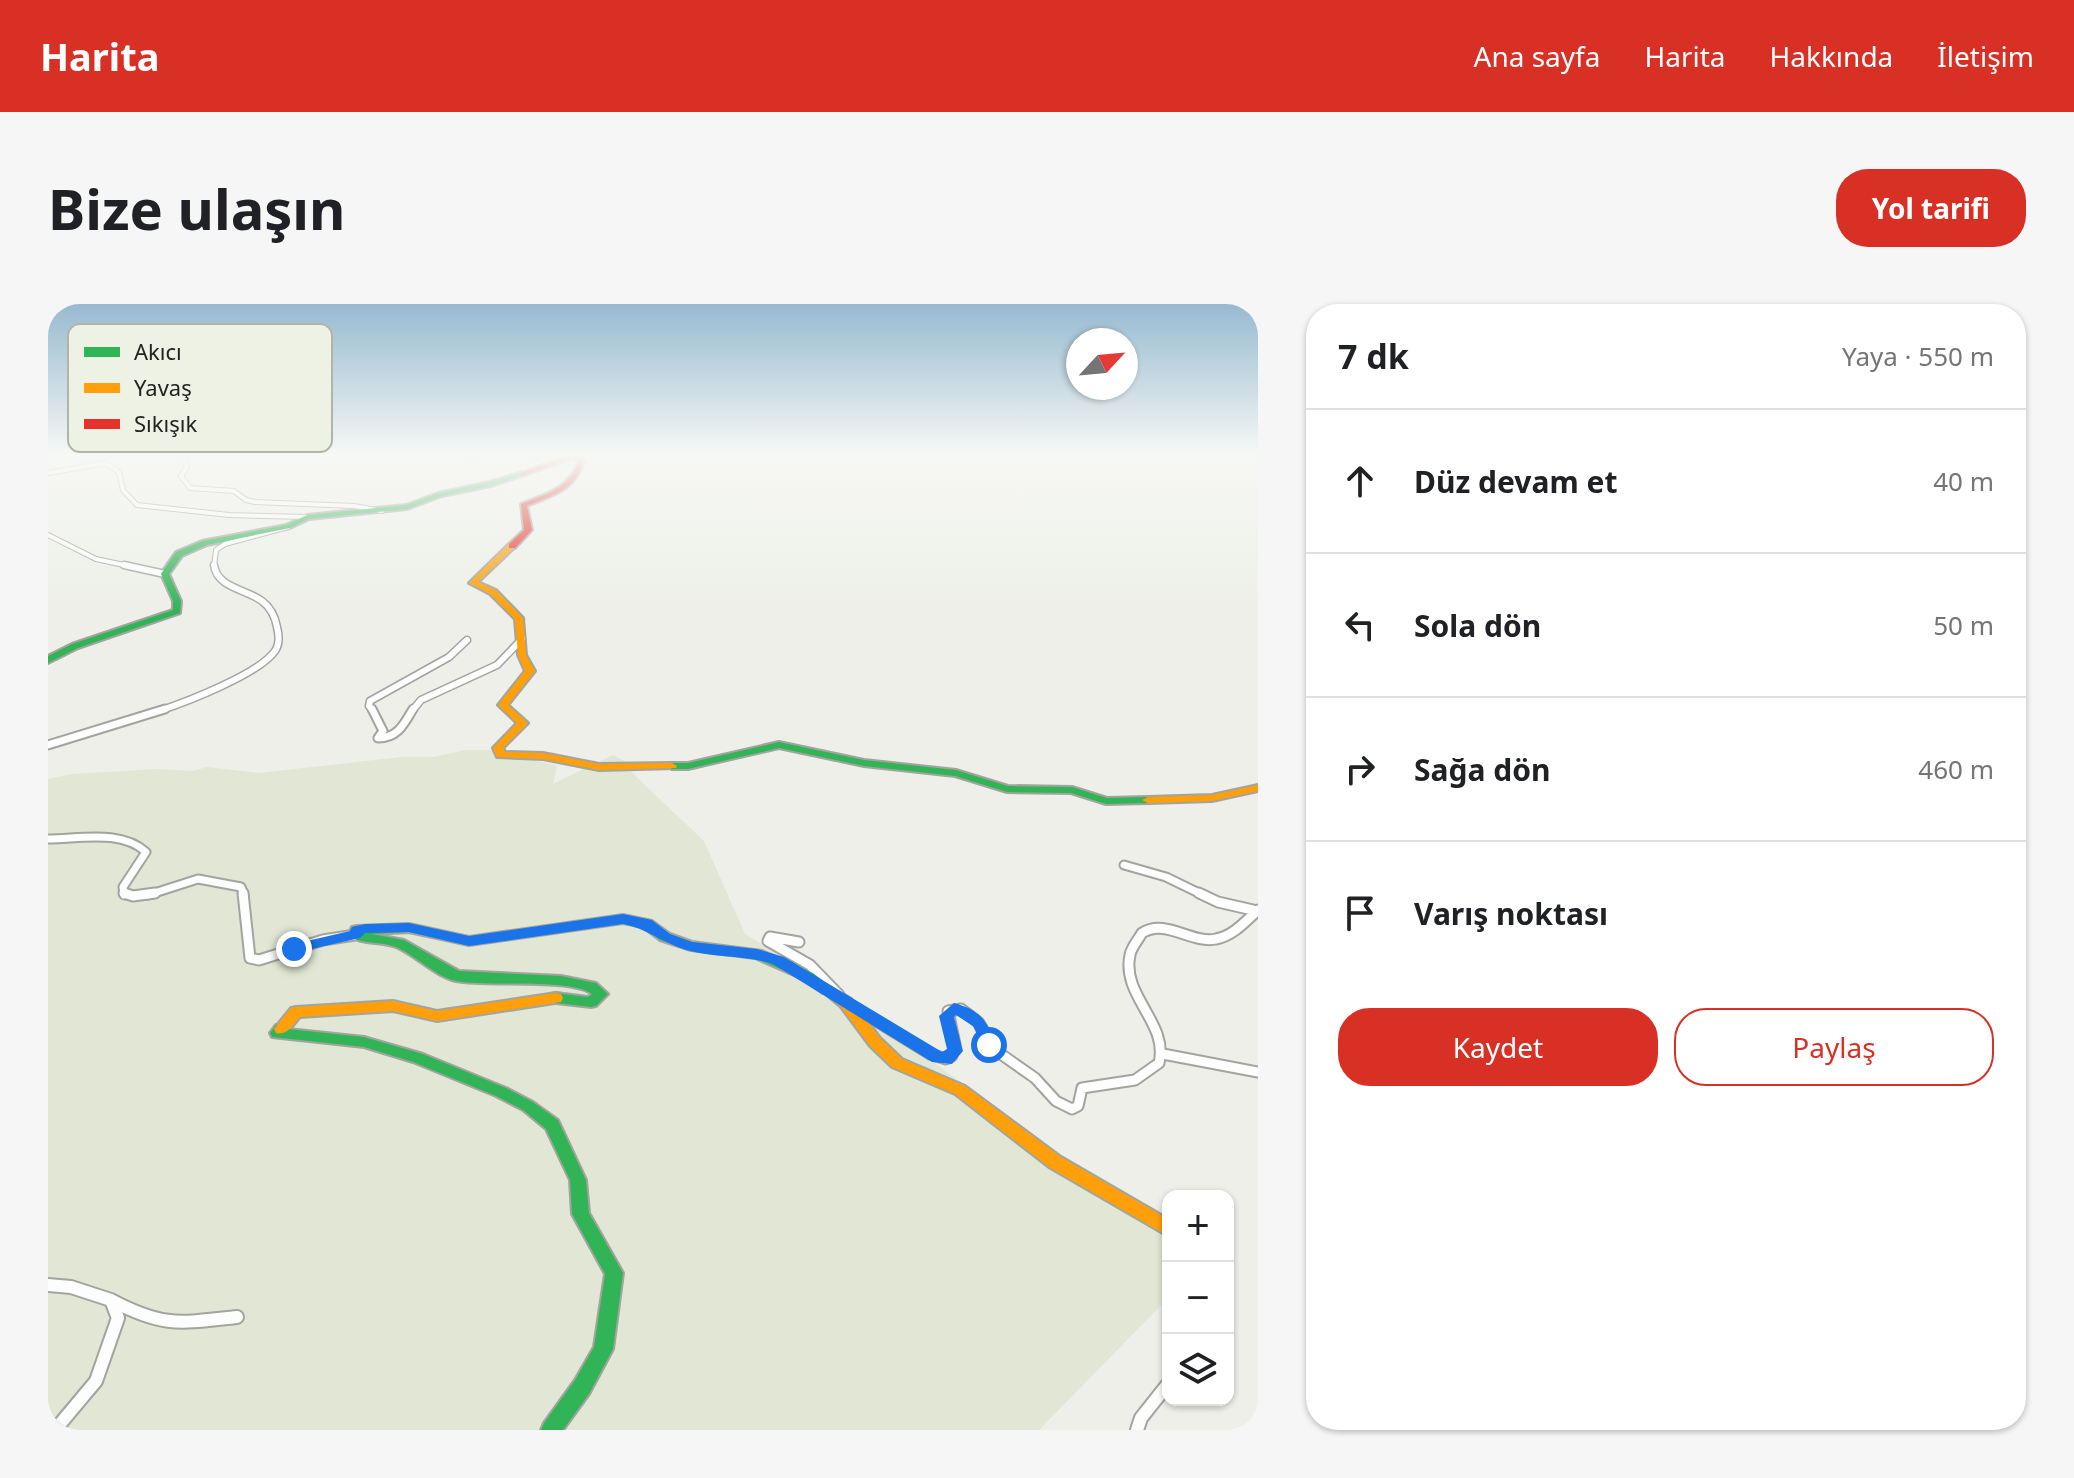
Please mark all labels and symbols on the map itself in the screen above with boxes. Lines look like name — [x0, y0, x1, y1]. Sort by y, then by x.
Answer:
legend — [68, 324, 332, 452]
north arrow — [1066, 328, 1138, 400]
text: Akıcı — [134, 336, 182, 366]
text: Yavaş — [134, 372, 192, 402]
text: Sıkışık — [134, 408, 197, 438]
route end — [276, 931, 312, 967]
route start — [971, 1027, 1007, 1063]

